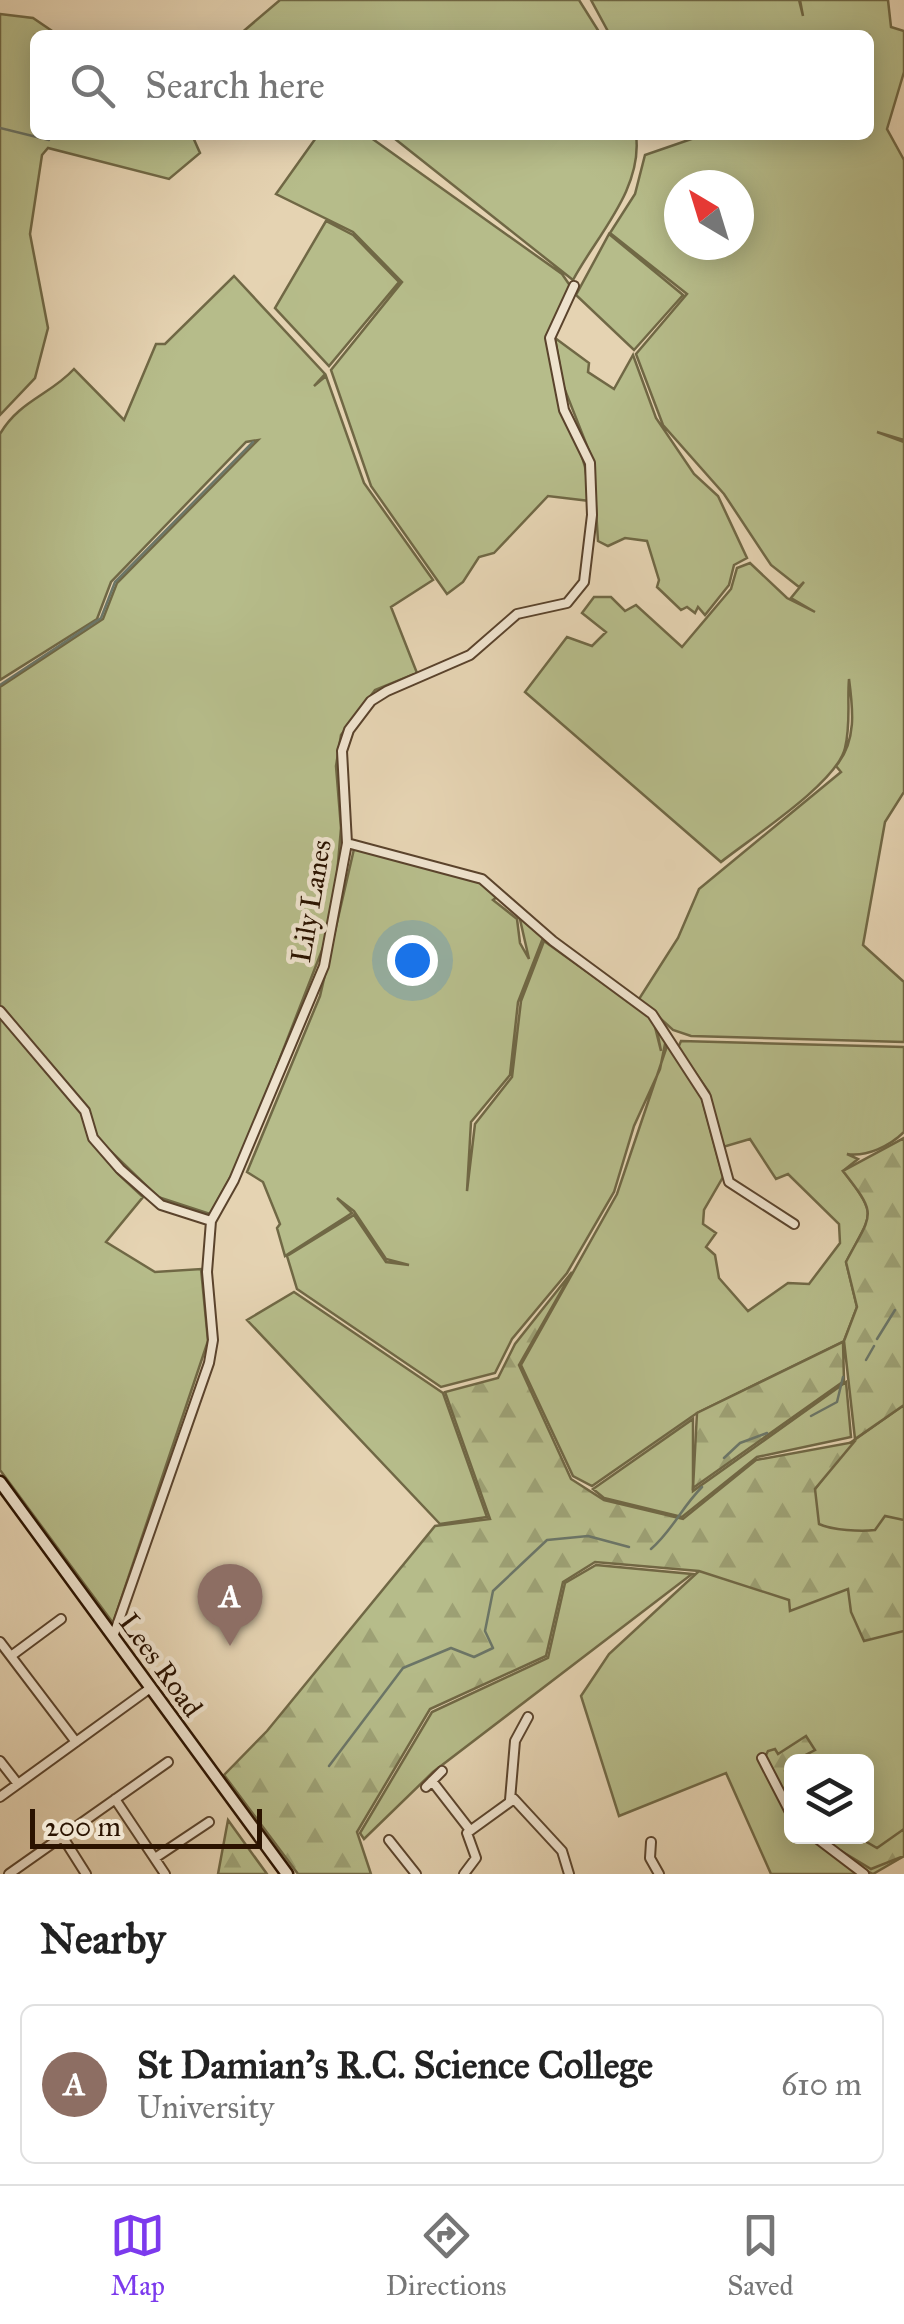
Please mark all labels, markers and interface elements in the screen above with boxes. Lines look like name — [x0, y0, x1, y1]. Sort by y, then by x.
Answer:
search box — [30, 30, 874, 140]
icon: search — [65, 58, 120, 113]
text: Search here — [145, 62, 325, 108]
north arrow — [664, 170, 754, 260]
street label: Lily Lanes — [283, 837, 339, 965]
your location — [387, 935, 438, 986]
pin: A — [198, 1564, 262, 1646]
street label: Lees Road — [112, 1606, 210, 1724]
map controls — [784, 1754, 874, 1844]
button: layers — [784, 1754, 874, 1844]
scale bar — [30, 1804, 262, 1848]
text: 200 m — [45, 1809, 121, 1844]
text: Nearby — [40, 1913, 165, 1965]
text: St Damian's R.C. Science College — [137, 2042, 653, 2088]
text: A — [64, 2065, 85, 2104]
text: 610 m — [781, 2065, 862, 2104]
text: University — [137, 2088, 274, 2127]
tab: Map — [110, 2208, 165, 2303]
tab: Directions — [386, 2208, 507, 2303]
tab: Saved — [727, 2208, 794, 2303]

